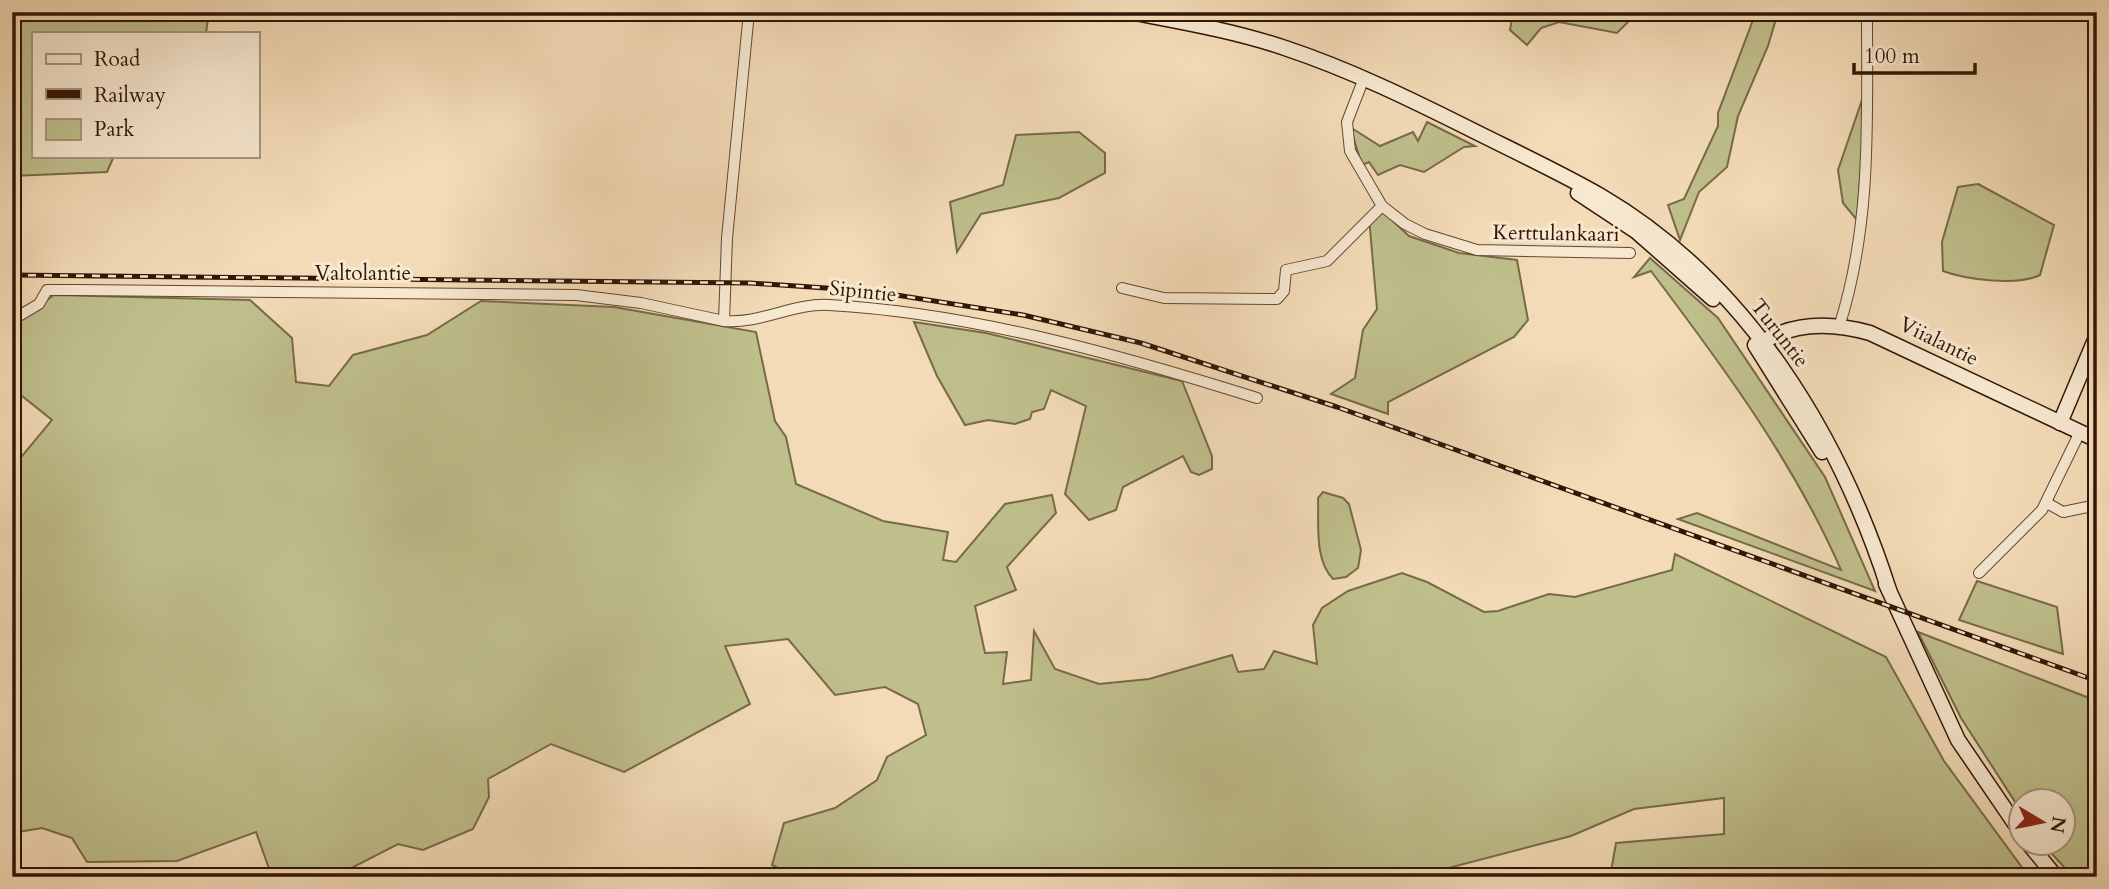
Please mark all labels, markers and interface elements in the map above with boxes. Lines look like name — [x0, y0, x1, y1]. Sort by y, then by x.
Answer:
legend — [32, 32, 259, 158]
scale bar — [1854, 32, 1974, 76]
text: 100 m — [1864, 42, 1920, 71]
text: Road — [94, 45, 140, 74]
text: Railway — [94, 81, 166, 110]
text: Park — [94, 115, 135, 144]
street label: Kerttulankaari — [1492, 218, 1620, 249]
street label: Valtolantie — [315, 259, 411, 288]
street label: Sipintie — [828, 274, 898, 309]
street label: Turuntie — [1744, 293, 1816, 374]
street label: Viialantie — [1894, 310, 1983, 373]
north arrow — [2008, 788, 2078, 858]
text: N — [2043, 814, 2072, 836]

